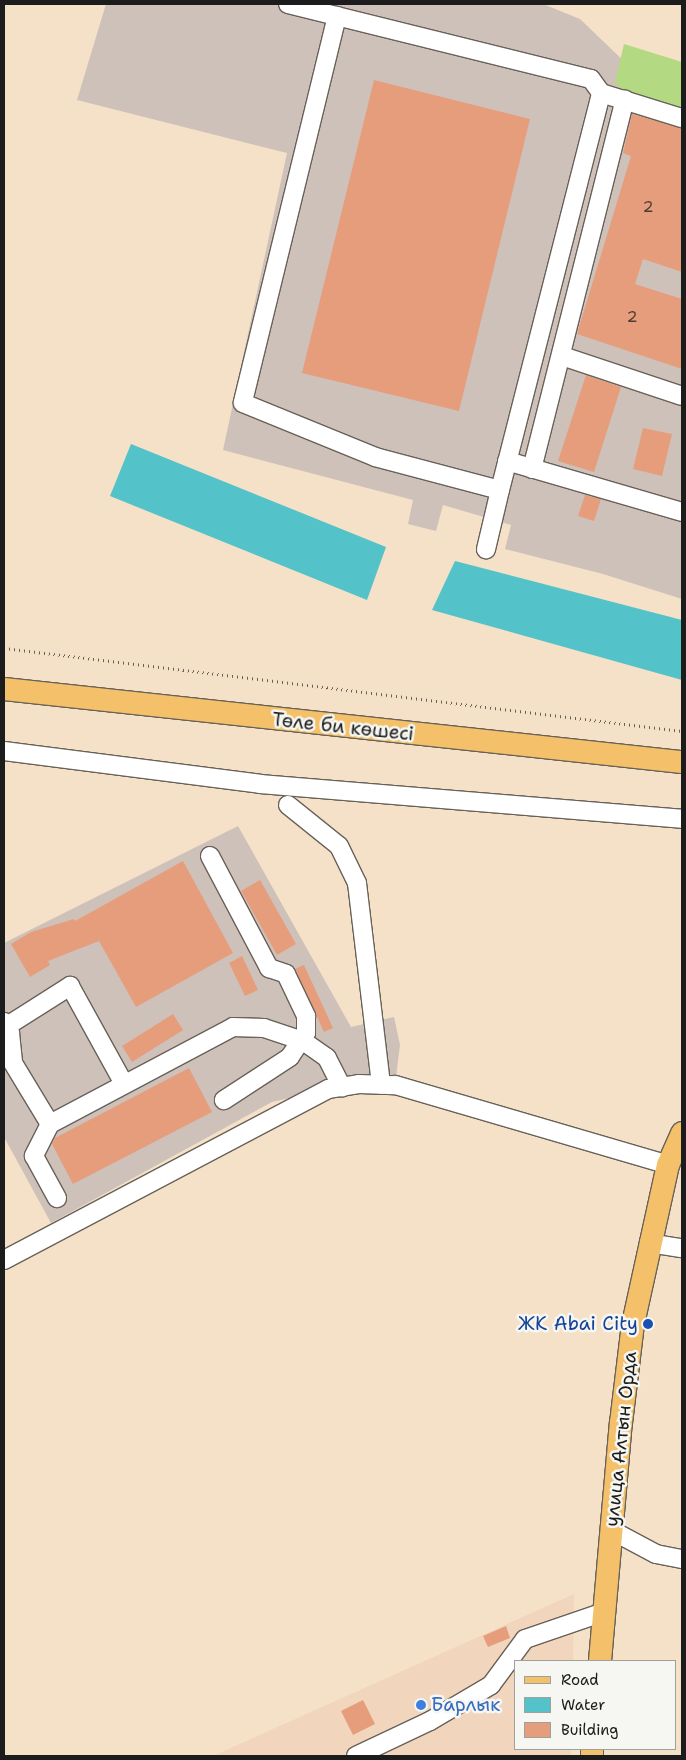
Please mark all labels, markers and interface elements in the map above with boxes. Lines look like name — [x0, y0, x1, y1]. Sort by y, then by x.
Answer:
house number: 2 — [642, 197, 654, 217]
house number: 2 — [626, 307, 638, 327]
street label: Төле би көшесі — [271, 708, 415, 746]
place label: ЖК Abai City — [518, 1313, 638, 1335]
marker: ЖК Abai City — [642, 1318, 654, 1330]
street label: улица Алтын Орда — [600, 1350, 642, 1528]
legend — [514, 1660, 676, 1750]
text: Road — [561, 1670, 599, 1690]
place label: Барлык — [431, 1694, 500, 1716]
text: Water — [561, 1695, 605, 1715]
marker: Барлык — [415, 1699, 427, 1711]
text: Building — [561, 1720, 618, 1740]

